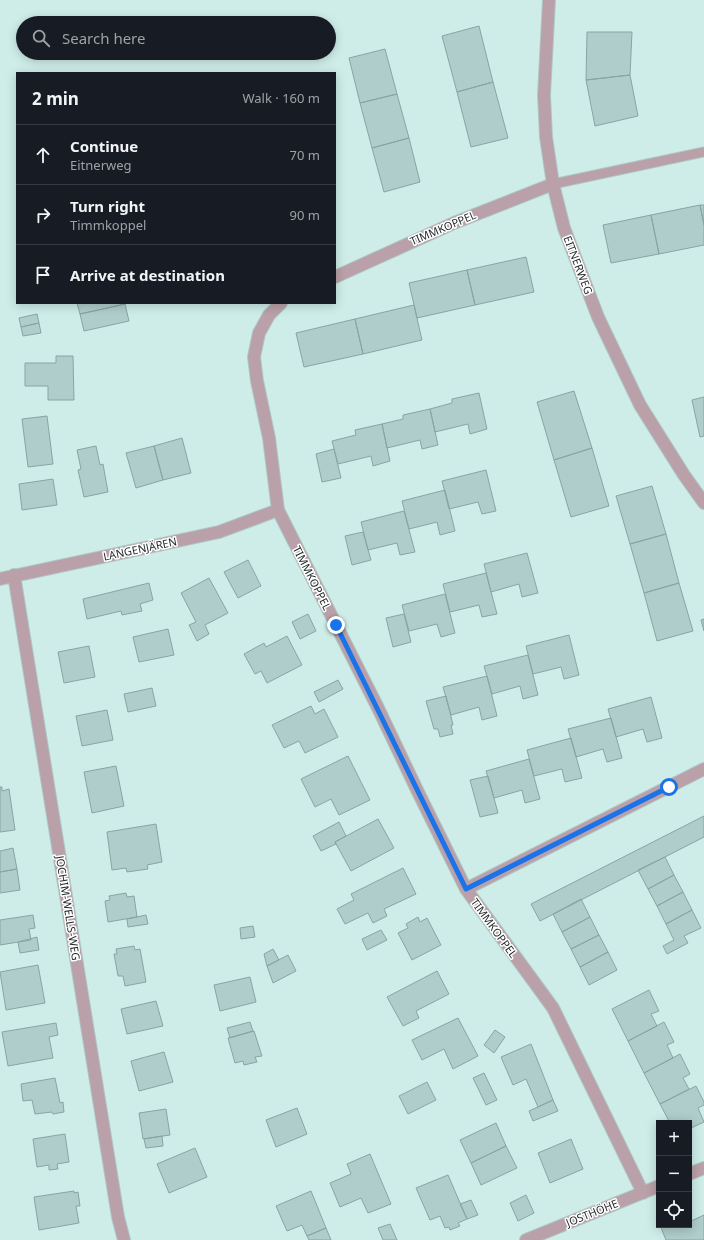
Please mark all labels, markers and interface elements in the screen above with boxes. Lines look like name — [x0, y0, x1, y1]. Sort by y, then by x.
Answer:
search box — [16, 16, 336, 60]
icon: search — [30, 27, 52, 49]
text: Search here — [62, 28, 145, 48]
text: 2 min — [32, 87, 79, 110]
text: Walk · 160 m — [242, 89, 320, 107]
text: Continue — [70, 136, 138, 156]
icon: ahead — [32, 144, 54, 166]
text: 70 m — [290, 146, 320, 164]
text: Eitnerweg — [70, 156, 132, 174]
text: Turn right — [70, 196, 145, 216]
icon: right — [32, 204, 54, 226]
text: 90 m — [290, 206, 320, 224]
street label: TIMMKOPPEL — [408, 207, 478, 248]
text: Timmkoppel — [70, 216, 146, 234]
street label: EITNERWEG — [560, 233, 597, 296]
icon: arrive — [32, 264, 54, 286]
text: Arrive at destination — [70, 265, 225, 285]
street label: LANGENJÄREN — [102, 533, 178, 564]
street label: TIMMKOPPEL — [290, 543, 335, 613]
route end — [327, 616, 345, 634]
route start — [660, 778, 678, 796]
street label: JOCHIM-WELLS-WEG — [53, 854, 84, 961]
street label: TIMMKOPPEL — [468, 895, 521, 961]
map controls — [656, 1120, 692, 1228]
button: + — [656, 1120, 692, 1156]
button: − — [656, 1156, 692, 1192]
button: locate — [656, 1192, 692, 1228]
street label: JOSTHÖHE — [563, 1195, 620, 1230]

